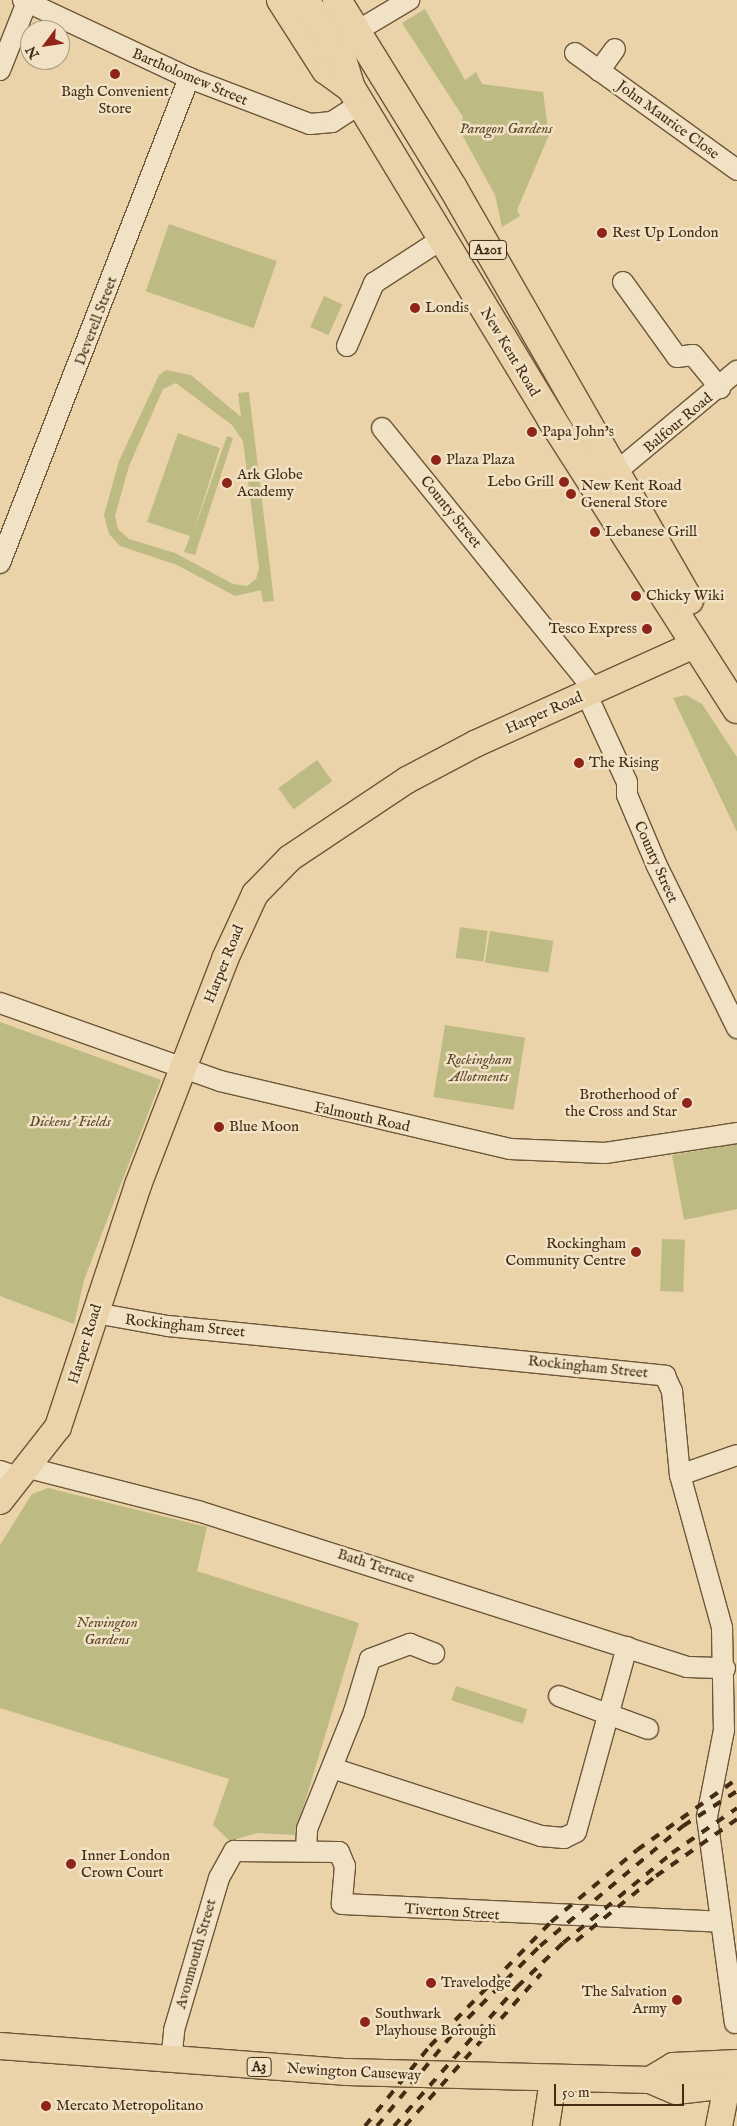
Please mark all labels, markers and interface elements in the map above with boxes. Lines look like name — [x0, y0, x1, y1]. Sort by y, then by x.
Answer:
north arrow — [20, 20, 70, 70]
text: N — [22, 42, 44, 62]
street label: Bartholomew Street — [129, 45, 251, 109]
marker: Bagh Convenient Store — [109, 68, 121, 80]
street label: John Maurice Close — [613, 77, 723, 163]
place label: Bagh Convenient Store — [61, 82, 169, 117]
park label: Paragon Gardens — [459, 120, 553, 138]
place label: Rest Up London — [612, 224, 719, 242]
marker: Rest Up London — [596, 227, 608, 239]
road number: A201 — [468, 238, 508, 262]
street label: Deverell Street — [71, 274, 121, 368]
place label: Londis — [425, 299, 469, 317]
marker: Londis — [409, 302, 421, 314]
street label: New Kent Road — [476, 304, 544, 400]
street label: Balfour Road — [640, 389, 716, 457]
place label: Papa John's — [542, 423, 614, 441]
marker: Papa John's — [526, 426, 538, 438]
place label: Plaza Plaza — [446, 451, 515, 469]
marker: Plaza Plaza — [430, 454, 442, 466]
place label: Ark Globe Academy — [237, 465, 303, 500]
street label: County Street — [416, 472, 486, 552]
place label: Lebo Grill — [487, 473, 554, 491]
marker: Lebo Grill — [558, 476, 570, 488]
place label: New Kent Road General Store — [581, 476, 682, 511]
marker: Ark Globe Academy — [221, 477, 233, 489]
marker: New Kent Road General Store — [565, 488, 577, 500]
place label: Lebanese Grill — [605, 523, 697, 541]
marker: Lebanese Grill — [589, 526, 601, 538]
place label: Chicky Wiki — [646, 587, 724, 605]
marker: Chicky Wiki — [630, 590, 642, 602]
place label: Tesco Express — [549, 620, 637, 638]
marker: Tesco Express — [641, 623, 653, 635]
street label: Harper Road — [503, 688, 585, 738]
place label: The Rising — [589, 754, 659, 772]
marker: The Rising — [573, 757, 585, 769]
street label: County Street — [630, 818, 682, 906]
street label: Harper Road — [200, 922, 248, 1006]
park label: Rockingham Allotments — [446, 1050, 512, 1085]
place label: Brotherhood of the Cross and Star — [565, 1085, 677, 1120]
marker: Brotherhood of the Cross and Star — [681, 1097, 693, 1109]
street label: Falmouth Road — [312, 1098, 412, 1136]
park label: Dickens' Fields — [29, 1113, 111, 1131]
place label: Blue Moon — [229, 1118, 299, 1136]
marker: Blue Moon — [213, 1121, 225, 1133]
place label: Rockingham Community Centre — [505, 1234, 626, 1269]
marker: Rockingham Community Centre — [630, 1246, 642, 1258]
street label: Harper Road — [64, 1302, 106, 1386]
street label: Rockingham Street — [124, 1311, 246, 1341]
street label: Rockingham Street — [527, 1352, 649, 1382]
street label: Bath Terrace — [335, 1545, 417, 1587]
park label: Newington Gardens — [76, 1613, 138, 1648]
place label: Inner London Crown Court — [81, 1846, 170, 1881]
marker: Inner London Crown Court — [65, 1858, 77, 1870]
street label: Avonmouth Street — [172, 1897, 220, 2011]
street label: Tiverton Street — [404, 1900, 500, 1924]
place label: Travelodge — [441, 1974, 511, 1992]
marker: Travelodge — [425, 1977, 437, 1989]
place label: The Salvation Army — [582, 1982, 667, 2017]
marker: The Salvation Army — [671, 1994, 683, 2006]
place label: Southwark Playhouse Borough — [375, 2004, 496, 2039]
marker: Southwark Playhouse Borough — [359, 2016, 371, 2028]
road number: A3 — [246, 2056, 272, 2078]
street label: Newington Causeway — [286, 2059, 422, 2085]
scale bar — [557, 2074, 687, 2106]
text: 50 m — [562, 2083, 590, 2102]
place label: Mercato Metropolitano — [56, 2097, 203, 2115]
marker: Mercato Metropolitano — [40, 2100, 52, 2112]

